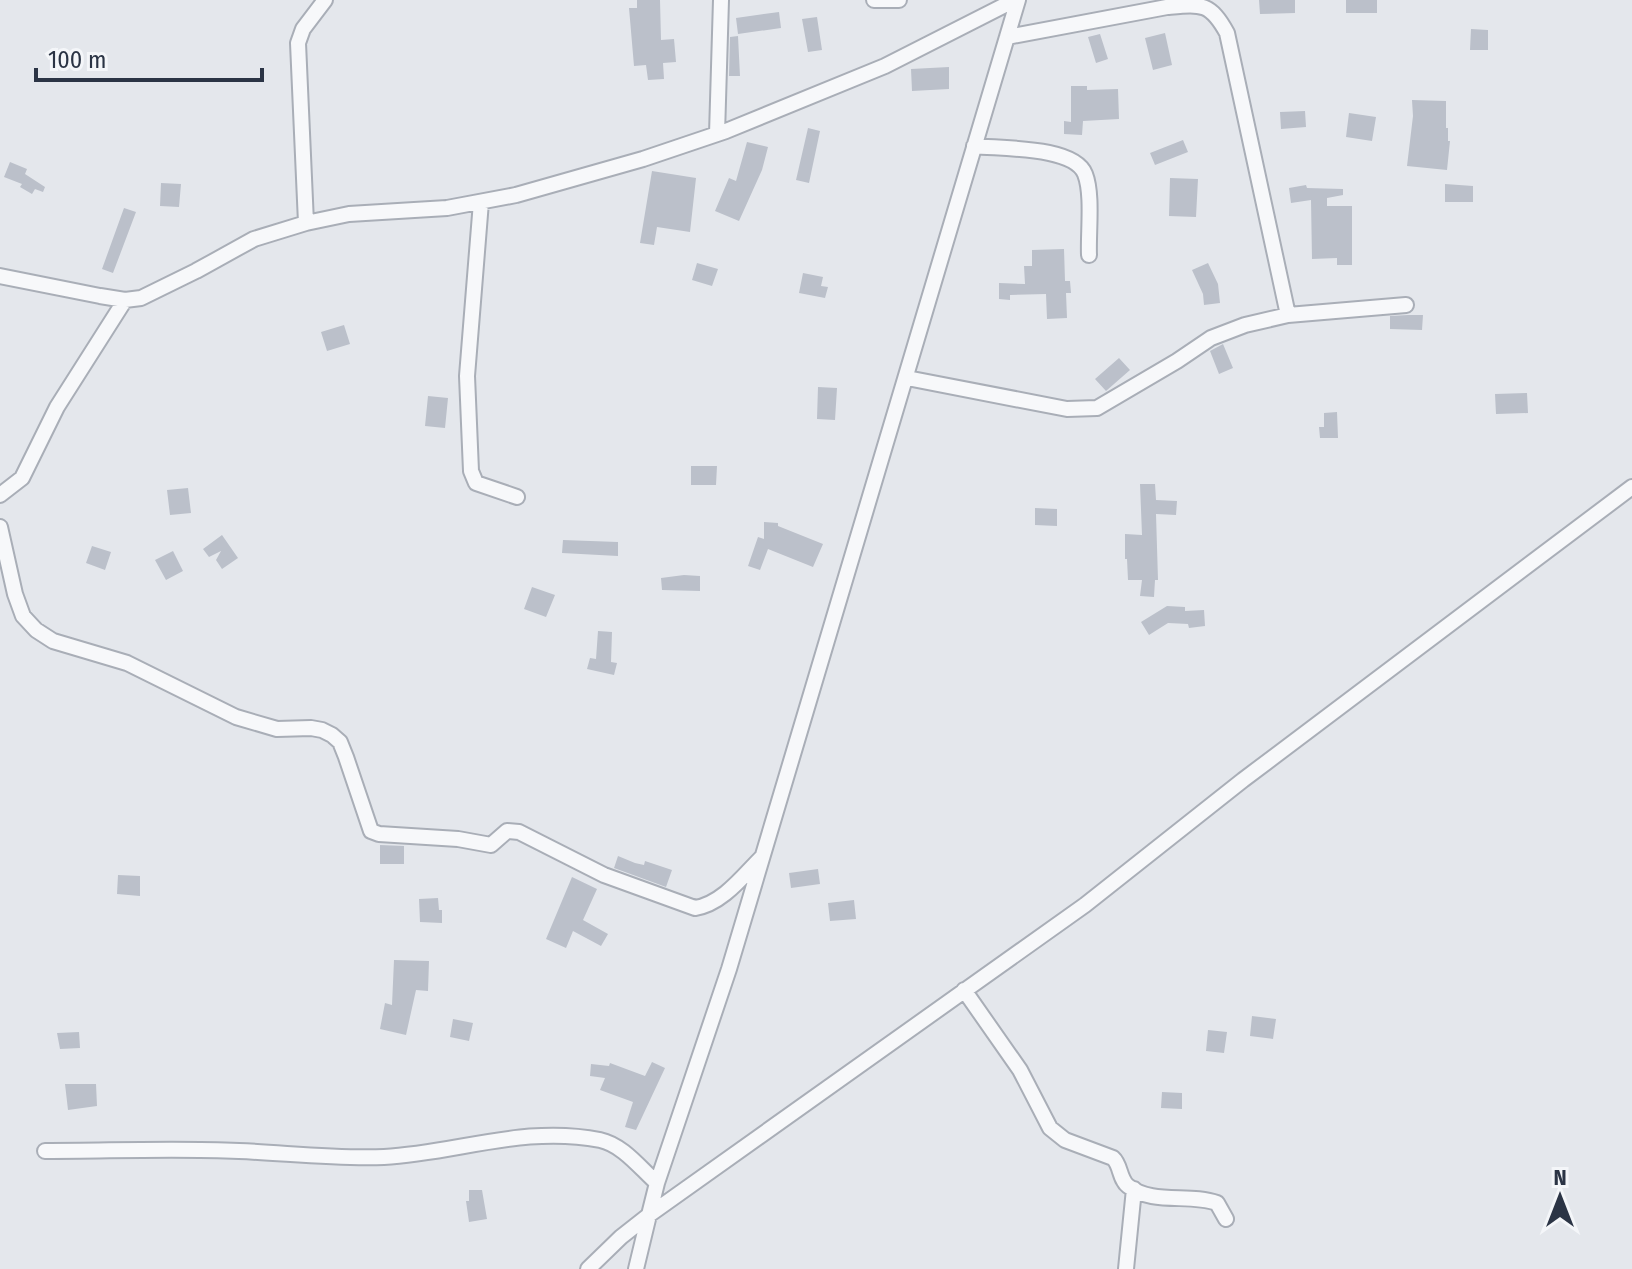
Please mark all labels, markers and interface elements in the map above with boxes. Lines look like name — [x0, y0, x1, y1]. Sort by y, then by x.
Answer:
scale bar — [36, 32, 262, 82]
text: 100 m — [48, 46, 106, 74]
north arrow — [1520, 1157, 1600, 1237]
text: N — [1553, 1164, 1567, 1191]

